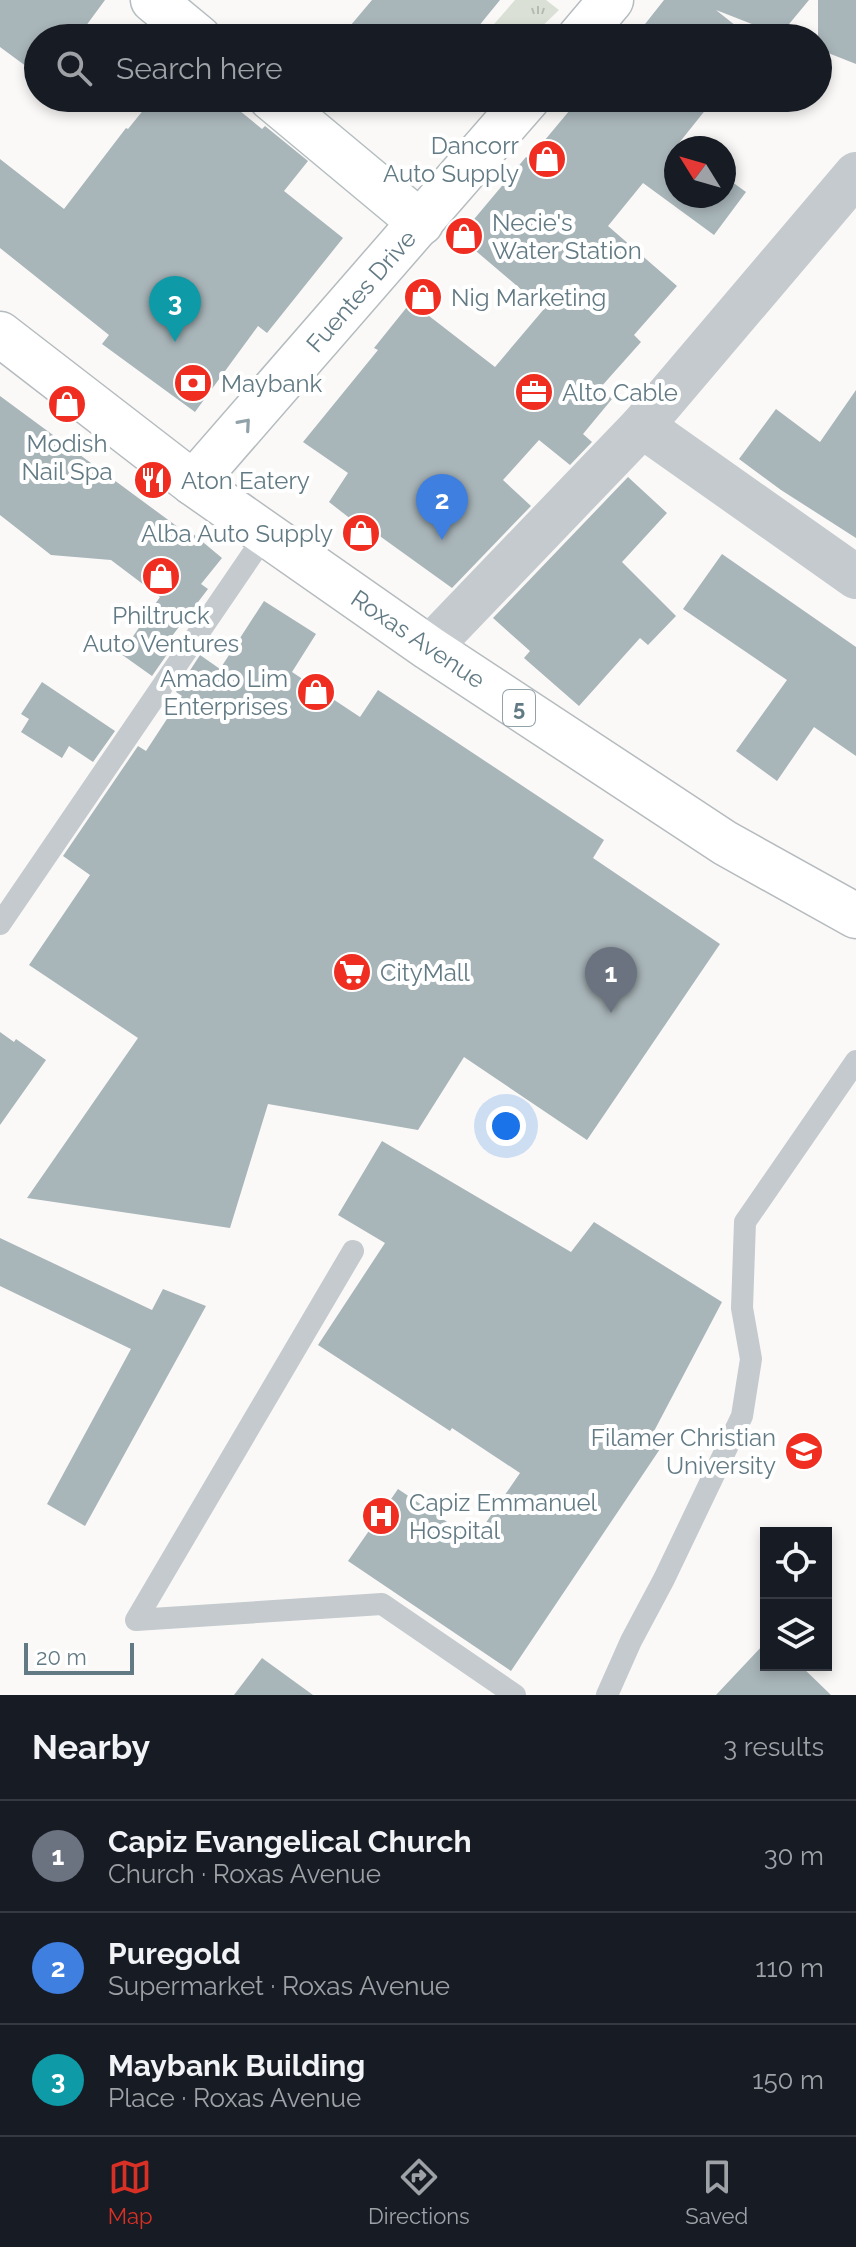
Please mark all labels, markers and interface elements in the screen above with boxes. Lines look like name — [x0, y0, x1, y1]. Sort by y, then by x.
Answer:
search box — [24, 24, 832, 112]
icon: search — [52, 46, 96, 90]
text: Search here — [116, 51, 283, 86]
place label: Dancorr Auto Supply — [383, 131, 520, 188]
north arrow — [664, 136, 736, 208]
shop icon: Dancorr Auto Supply — [526, 138, 568, 180]
place label: Necie's Water Station — [492, 208, 642, 265]
shop icon: Necie's Water Station — [443, 215, 485, 257]
street label: Fuentes Drive — [300, 224, 422, 358]
pin: 3 — [149, 276, 201, 342]
shop icon: Nig Marketing — [402, 276, 444, 318]
place label: Nig Marketing — [451, 283, 606, 312]
bank icon: Maybank — [172, 362, 214, 404]
place label: Maybank — [221, 369, 323, 398]
office icon: Alto Cable — [513, 371, 555, 413]
place label: Alto Cable — [562, 378, 678, 407]
shop icon: Modish Nail Spa — [46, 383, 88, 425]
one-way arrow — [235, 419, 250, 434]
place label: Modish Nail Spa — [21, 429, 113, 486]
restaurant icon: Aton Eatery — [132, 459, 174, 501]
place label: Aton Eatery — [181, 466, 310, 495]
pin: 2 — [416, 474, 468, 540]
shop icon: Alba Auto Supply — [340, 512, 382, 554]
place label: Alba Auto Supply — [141, 519, 333, 548]
shop icon: Philtruck Auto Ventures — [140, 555, 182, 597]
street label: Roxas Avenue — [346, 584, 490, 694]
place label: Philtruck Auto Ventures — [83, 601, 239, 658]
place label: Amado Lim Enterprises — [160, 664, 288, 721]
shop icon: Amado Lim Enterprises — [295, 671, 337, 713]
road number: 5 — [503, 690, 535, 726]
pin: 1 — [585, 947, 637, 1013]
supermarket icon: CityMall — [331, 951, 373, 993]
place label: CityMall — [380, 958, 470, 987]
your location — [486, 1106, 526, 1146]
place label: Filamer Christian University — [591, 1423, 776, 1480]
school or university icon: Filamer Christian University — [783, 1430, 825, 1472]
place label: Capiz Emmanuel Hospital — [409, 1488, 598, 1545]
hospital icon: Capiz Emmanuel Hospital — [360, 1495, 402, 1537]
map controls — [760, 1527, 832, 1671]
button: locate — [760, 1527, 832, 1599]
button: layers — [760, 1599, 832, 1671]
scale bar — [24, 1639, 134, 1675]
text: 20 m — [36, 1644, 87, 1670]
text: Nearby — [32, 1727, 150, 1767]
text: 3 results — [723, 1732, 824, 1762]
text: Capiz Evangelical Church — [108, 1824, 472, 1859]
text: 1 — [52, 1841, 64, 1871]
text: 30 m — [764, 1841, 824, 1871]
text: Church · Roxas Avenue — [108, 1859, 381, 1889]
text: Puregold — [108, 1936, 241, 1971]
text: 2 — [51, 1953, 65, 1983]
text: 110 m — [755, 1953, 824, 1983]
text: Supermarket · Roxas Avenue — [108, 1971, 450, 2001]
text: Maybank Building — [108, 2048, 365, 2083]
text: 3 — [51, 2065, 65, 2095]
text: 150 m — [752, 2065, 824, 2095]
text: Place · Roxas Avenue — [108, 2083, 361, 2113]
tab: Map — [108, 2155, 153, 2229]
tab: Directions — [368, 2155, 470, 2229]
tab: Saved — [685, 2155, 748, 2229]

